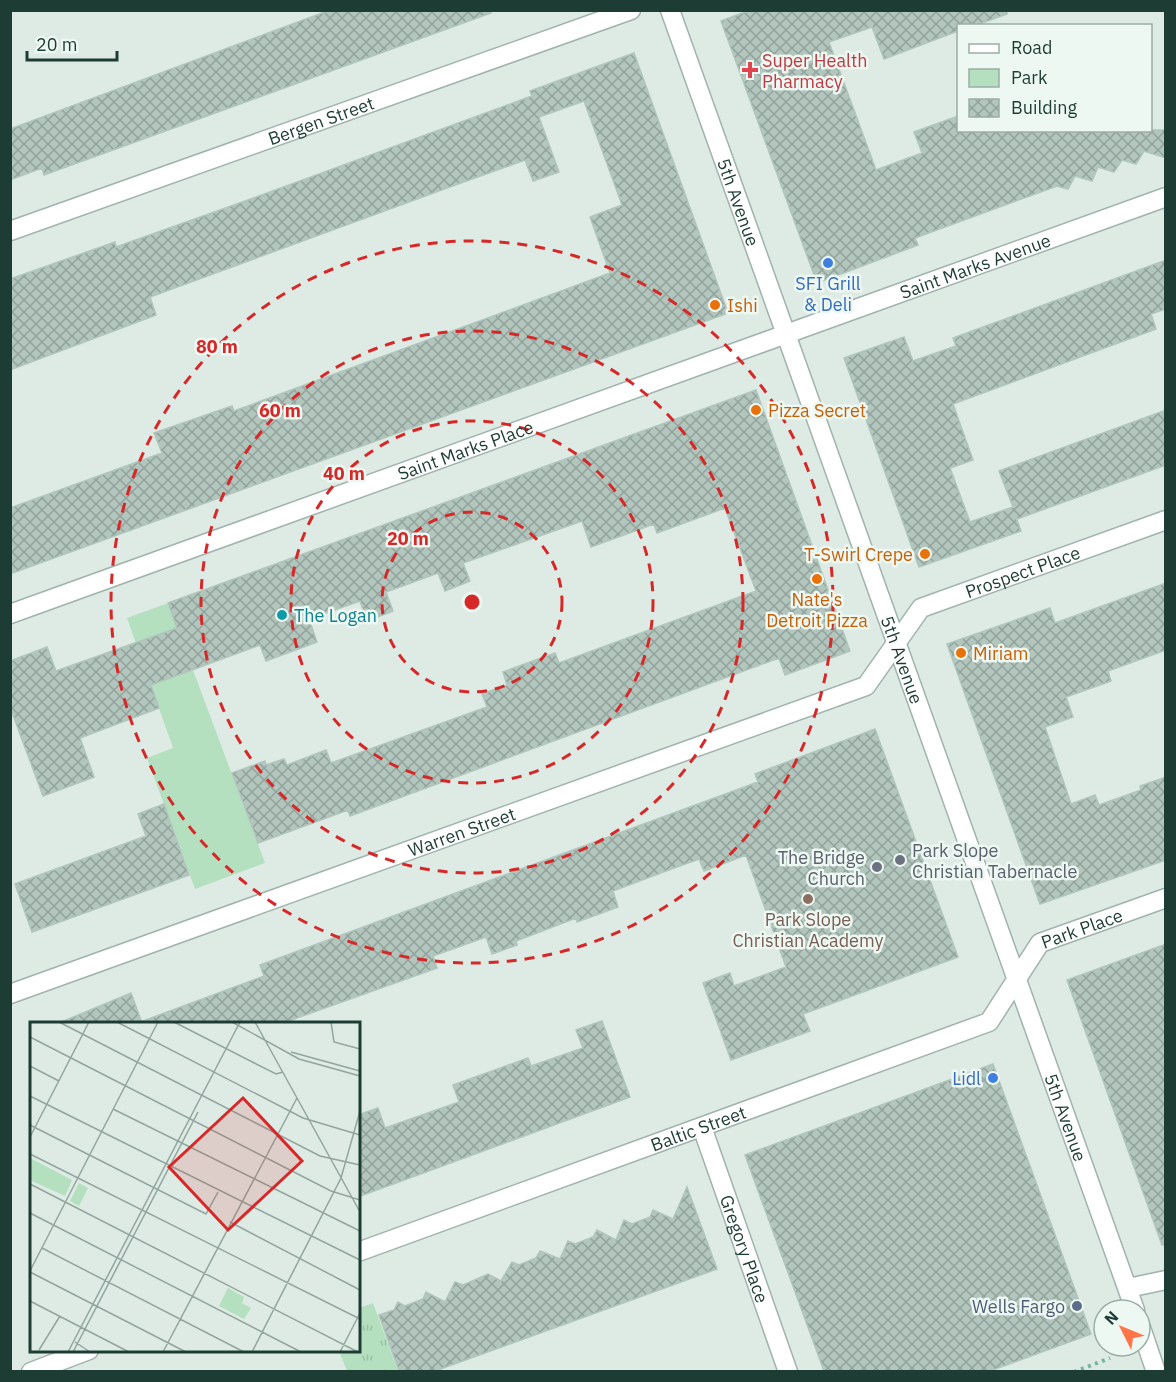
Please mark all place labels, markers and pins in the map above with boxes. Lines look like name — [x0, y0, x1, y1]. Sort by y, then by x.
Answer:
place label: Super Health Pharmacy — [762, 49, 867, 93]
marker: Super Health Pharmacy — [743, 63, 757, 77]
marker: SFI Grill & Deli — [821, 256, 835, 270]
place label: SFI Grill & Deli — [795, 272, 861, 316]
place label: Ishi — [727, 294, 758, 317]
marker: Ishi — [708, 298, 722, 312]
place label: Pizza Secret — [768, 399, 866, 422]
marker: Pizza Secret — [749, 403, 763, 417]
place label: T-Swirl Crepe — [804, 543, 913, 566]
marker: T-Swirl Crepe — [918, 547, 932, 561]
marker: Nate's Detroit Pizza — [810, 572, 824, 586]
place label: Nate's Detroit Pizza — [766, 588, 868, 632]
centre of rings — [462, 592, 482, 612]
place label: The Logan — [294, 604, 377, 627]
marker: The Logan — [275, 608, 289, 622]
place label: Miriam — [973, 642, 1029, 665]
marker: Miriam — [954, 646, 968, 660]
place label: Park Slope Christian Tabernacle — [912, 839, 1077, 883]
place label: The Bridge Church — [778, 846, 865, 890]
marker: Park Slope Christian Tabernacle — [893, 853, 907, 867]
marker: The Bridge Church — [870, 860, 884, 874]
marker: Park Slope Christian Academy — [801, 892, 815, 906]
place label: Park Slope Christian Academy — [732, 908, 884, 952]
place label: Lidl — [952, 1067, 981, 1090]
marker: Lidl — [986, 1071, 1000, 1085]
place label: Wells Fargo — [972, 1295, 1065, 1318]
marker: Wells Fargo — [1070, 1299, 1084, 1313]

